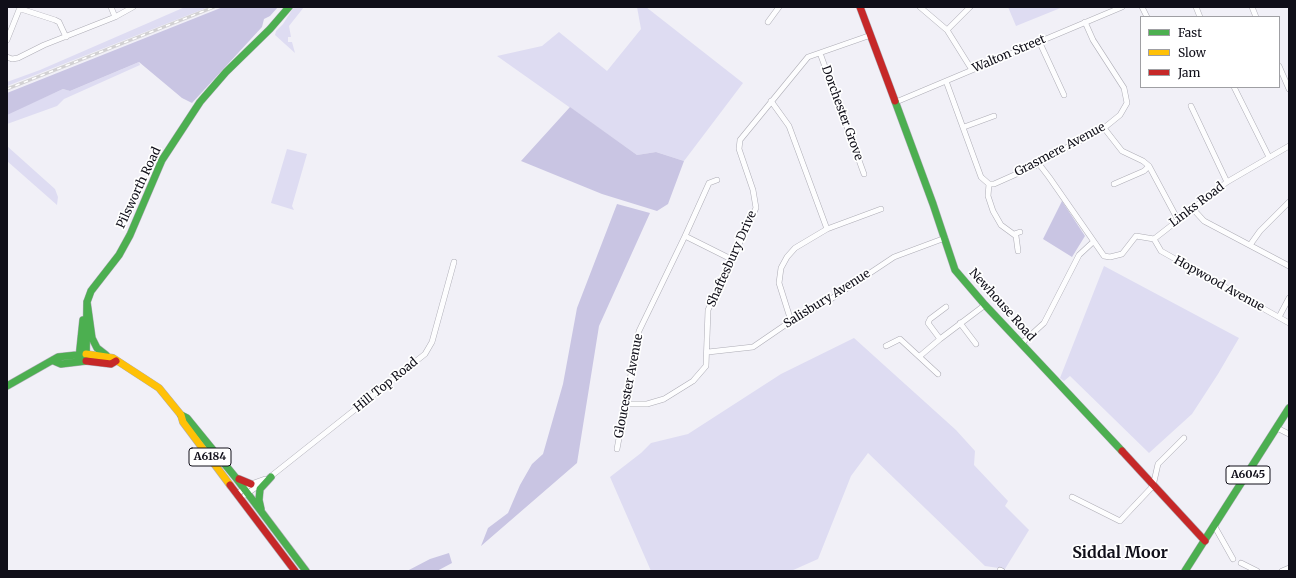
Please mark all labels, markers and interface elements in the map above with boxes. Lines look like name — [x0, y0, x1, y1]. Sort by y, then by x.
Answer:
legend — [1140, 16, 1280, 88]
text: Fast — [1178, 25, 1202, 40]
street label: Walton Street — [970, 32, 1048, 76]
text: Slow — [1178, 45, 1206, 60]
street label: Dorchester Grove — [818, 64, 866, 162]
text: Jam — [1178, 65, 1200, 80]
street label: Grasmere Avenue — [1012, 120, 1108, 180]
street label: Pilsworth Road — [114, 145, 164, 231]
street label: Links Road — [1167, 180, 1227, 230]
street label: Shaftesbury Drive — [704, 209, 760, 309]
street label: Hopwood Avenue — [1171, 253, 1267, 315]
street label: Newhouse Road — [966, 266, 1038, 344]
street label: Salisbury Avenue — [781, 267, 873, 331]
street label: Gloucester Avenue — [612, 333, 646, 439]
street label: Hill Top Road — [351, 355, 421, 415]
road number: A6184 — [189, 448, 231, 466]
road number: A6045 — [1226, 466, 1270, 484]
district label: Siddal Moor — [1072, 543, 1168, 563]

